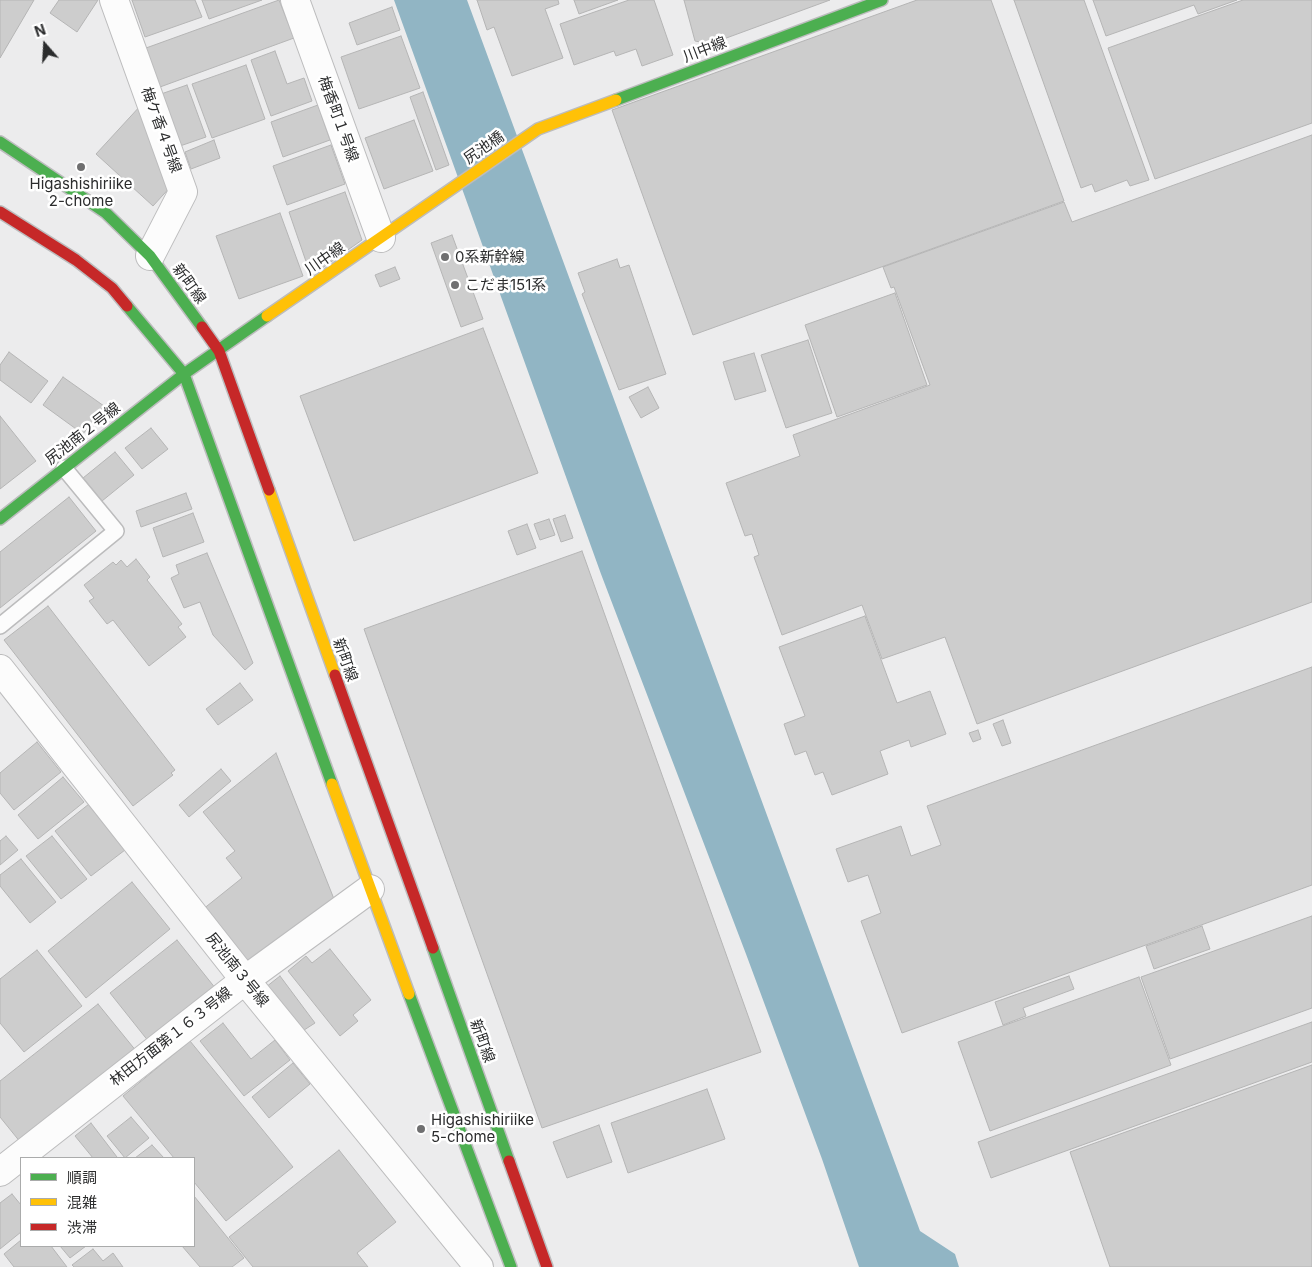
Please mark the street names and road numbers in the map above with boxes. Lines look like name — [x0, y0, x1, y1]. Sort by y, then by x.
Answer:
street label: 川中線 — [681, 34, 729, 66]
street label: 梅香町１号線 — [314, 74, 362, 164]
street label: 梅ケ香４号線 — [137, 85, 185, 175]
street label: 尻池橋 — [460, 128, 508, 168]
street label: 川中線 — [301, 239, 349, 279]
street label: 新町線 — [168, 261, 210, 307]
street label: 尻池南２号線 — [42, 399, 124, 469]
street label: 新町線 — [329, 636, 361, 684]
street label: 尻池南３号線 — [202, 929, 272, 1011]
street label: 林田方面第１６３号線 — [106, 984, 236, 1090]
street label: 新町線 — [466, 1017, 498, 1065]

